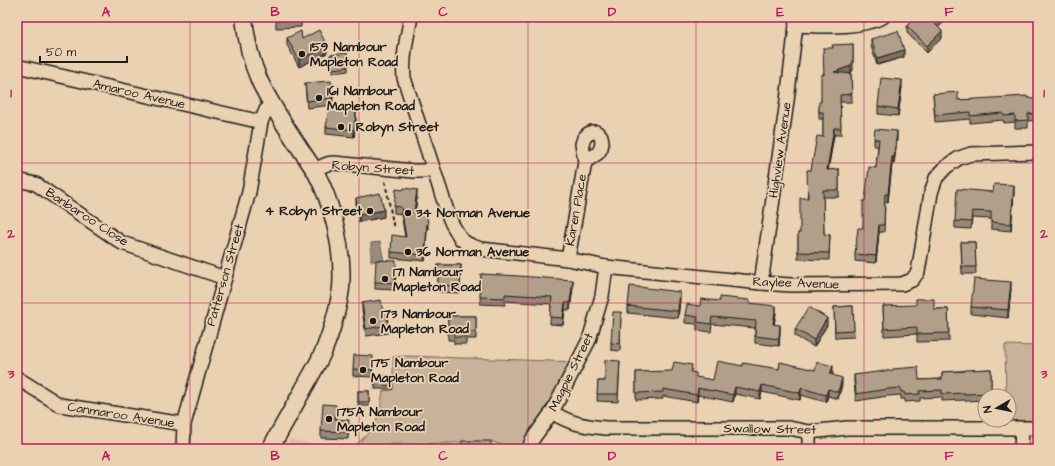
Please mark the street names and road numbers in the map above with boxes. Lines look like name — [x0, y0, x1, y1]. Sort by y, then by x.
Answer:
street label: Amaroo Avenue — [91, 75, 187, 113]
street label: Highview Avenue — [764, 101, 797, 199]
street label: Robyn Street — [331, 156, 416, 181]
street label: Karen Place — [561, 173, 591, 247]
street label: Banbaroo Close — [42, 183, 132, 251]
street label: Patterson Street — [202, 221, 248, 328]
street label: Raylee Avenue — [752, 272, 840, 295]
street label: Magpie Street — [544, 329, 599, 415]
street label: Canmaroo Avenue — [66, 398, 176, 432]
street label: Swallow Street — [723, 419, 817, 439]

